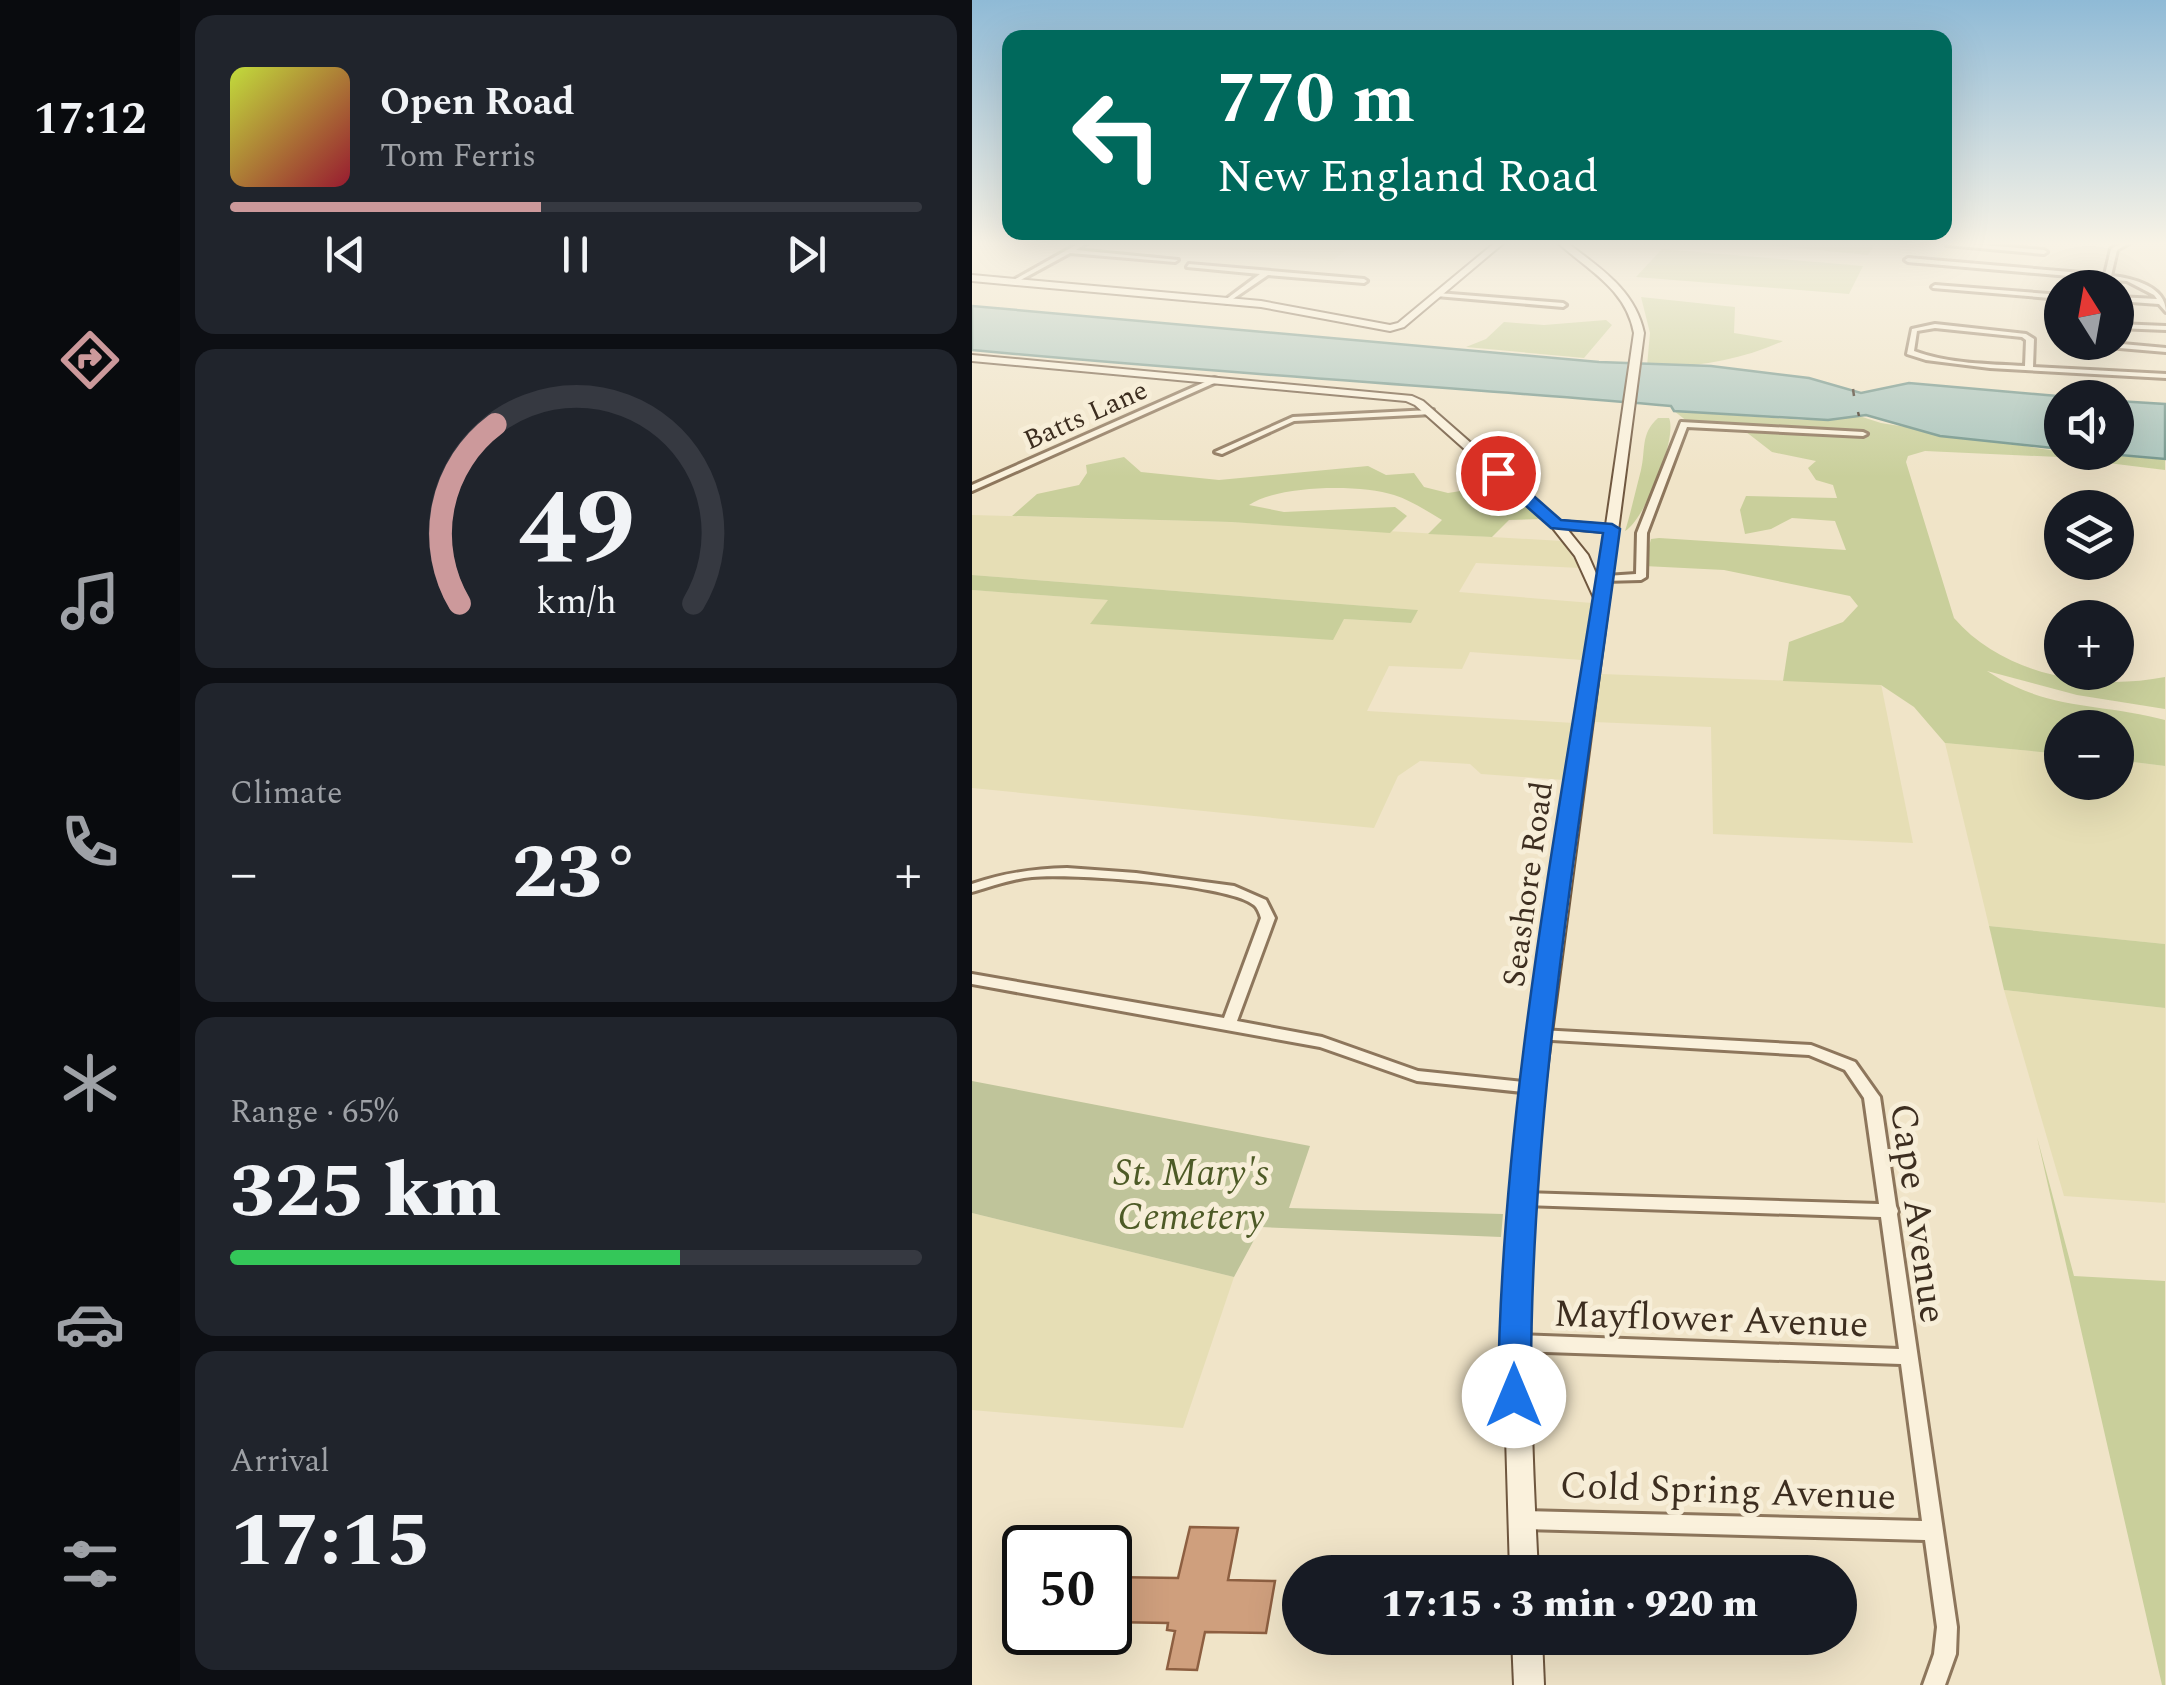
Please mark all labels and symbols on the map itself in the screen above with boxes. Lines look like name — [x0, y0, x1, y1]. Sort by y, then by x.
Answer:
north arrow — [2044, 270, 2134, 360]
street label: Batts Lane — [1016, 369, 1155, 462]
pin — [1456, 431, 1541, 516]
street label: Seashore Road — [1490, 778, 1567, 990]
street label: Cape Avenue — [1873, 1100, 1961, 1327]
park label: St. Mary's Cemetery — [1113, 1145, 1269, 1247]
street label: Mayflower Avenue — [1553, 1286, 1869, 1354]
position arrow — [1462, 1344, 1566, 1448]
street label: Cold Spring Avenue — [1559, 1457, 1897, 1527]
speed limit sign: 50 — [1002, 1525, 1132, 1655]

